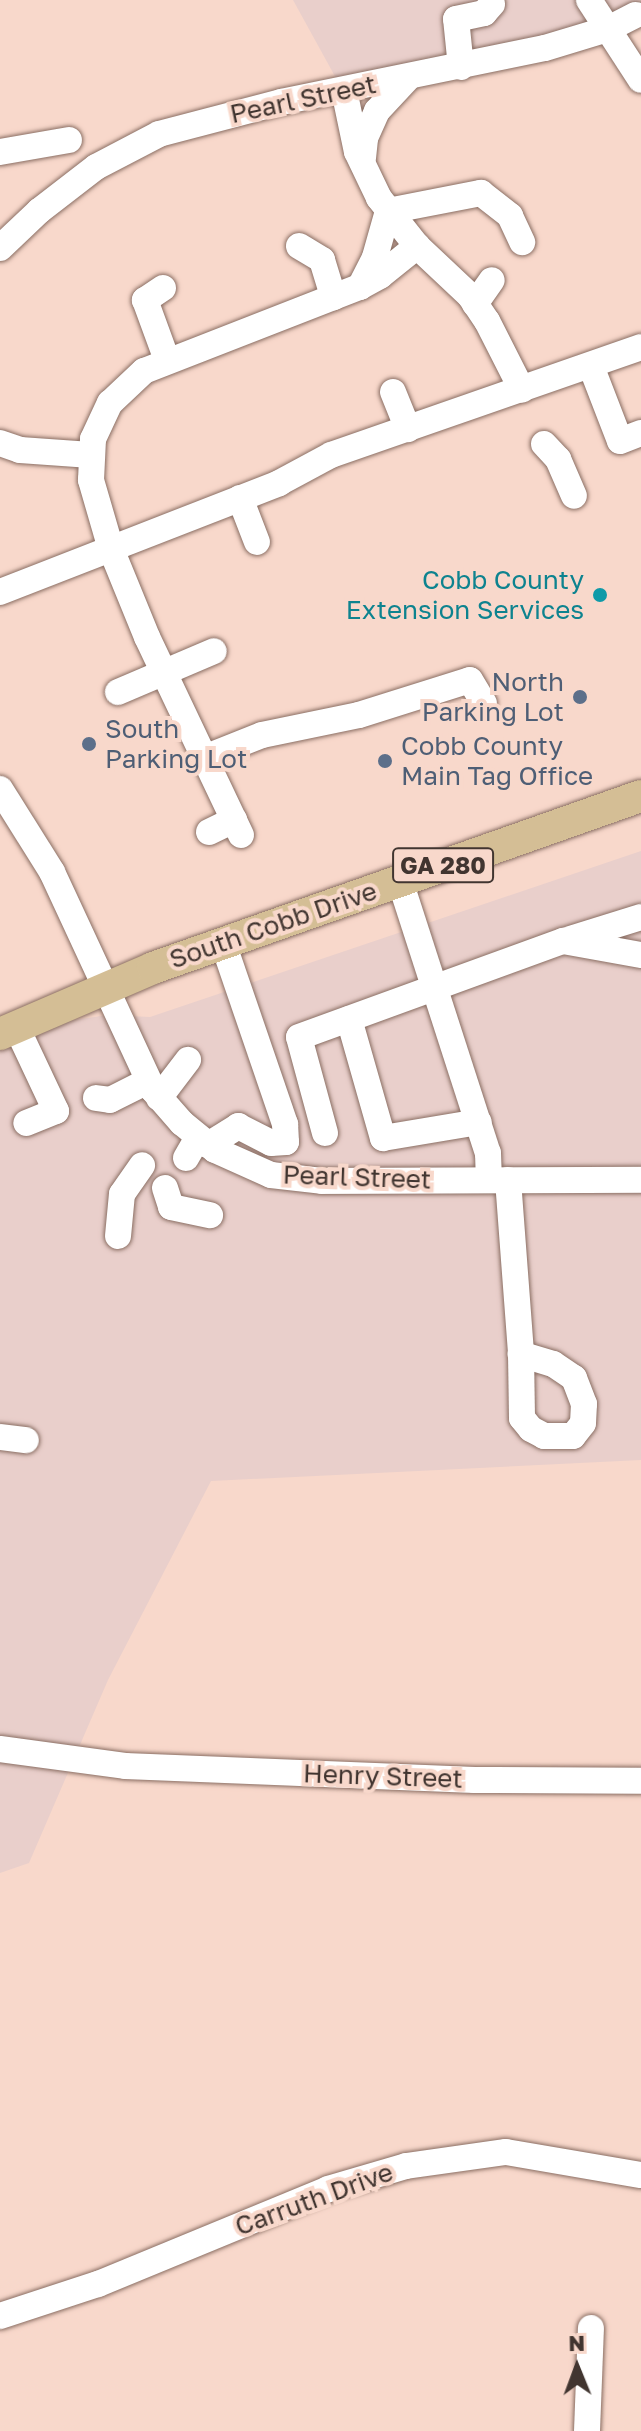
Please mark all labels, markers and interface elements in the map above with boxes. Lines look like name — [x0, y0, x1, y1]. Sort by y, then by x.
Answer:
street label: Pearl Street — [227, 68, 379, 130]
place label: Cobb County Extension Services — [346, 564, 584, 626]
marker: Cobb County Extension Services — [591, 586, 609, 604]
place label: North Parking Lot — [422, 666, 564, 728]
marker: North Parking Lot — [571, 688, 589, 706]
place label: South Parking Lot — [105, 713, 247, 774]
place label: Cobb County Main Tag Office — [401, 730, 593, 792]
marker: South Parking Lot — [80, 735, 98, 753]
marker: Cobb County Main Tag Office — [376, 752, 394, 770]
road number: GA 280 — [391, 845, 495, 885]
street label: South Cobb Drive — [165, 875, 381, 975]
street label: Pearl Street — [282, 1159, 432, 1195]
street label: Henry Street — [303, 1758, 463, 1794]
street label: Carruth Drive — [231, 2156, 397, 2242]
north arrow — [537, 2327, 617, 2407]
text: N — [568, 2329, 585, 2356]

